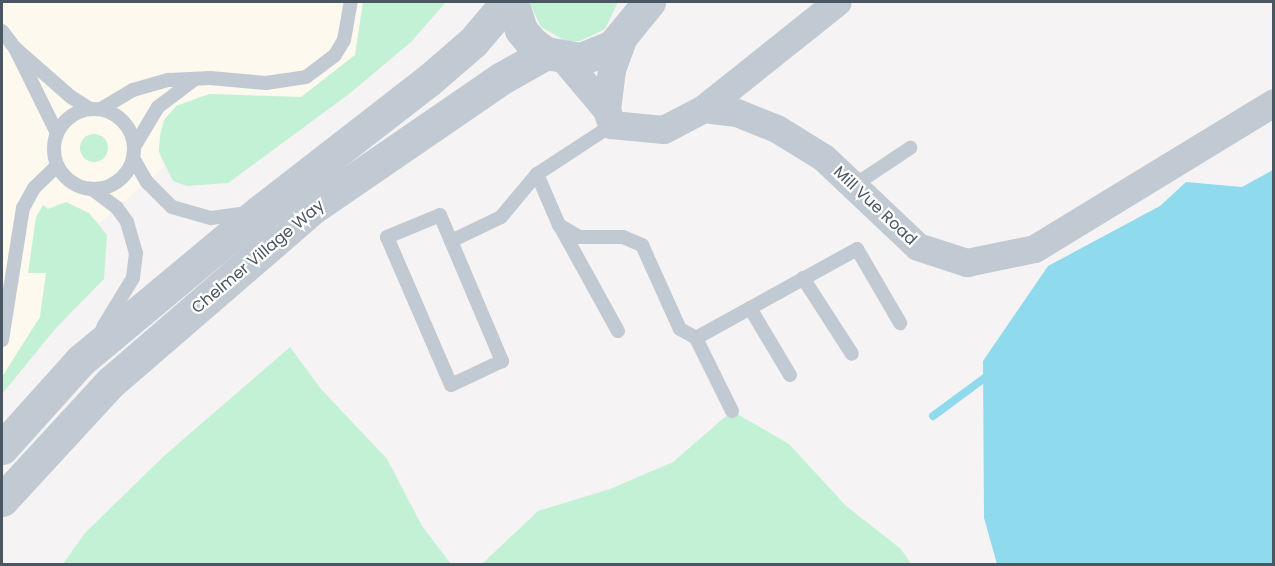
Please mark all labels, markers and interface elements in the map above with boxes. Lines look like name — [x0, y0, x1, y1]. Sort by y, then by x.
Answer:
street label: Mill Vue Road — [829, 163, 921, 249]
street label: Chelmer Village Way — [188, 196, 328, 318]

